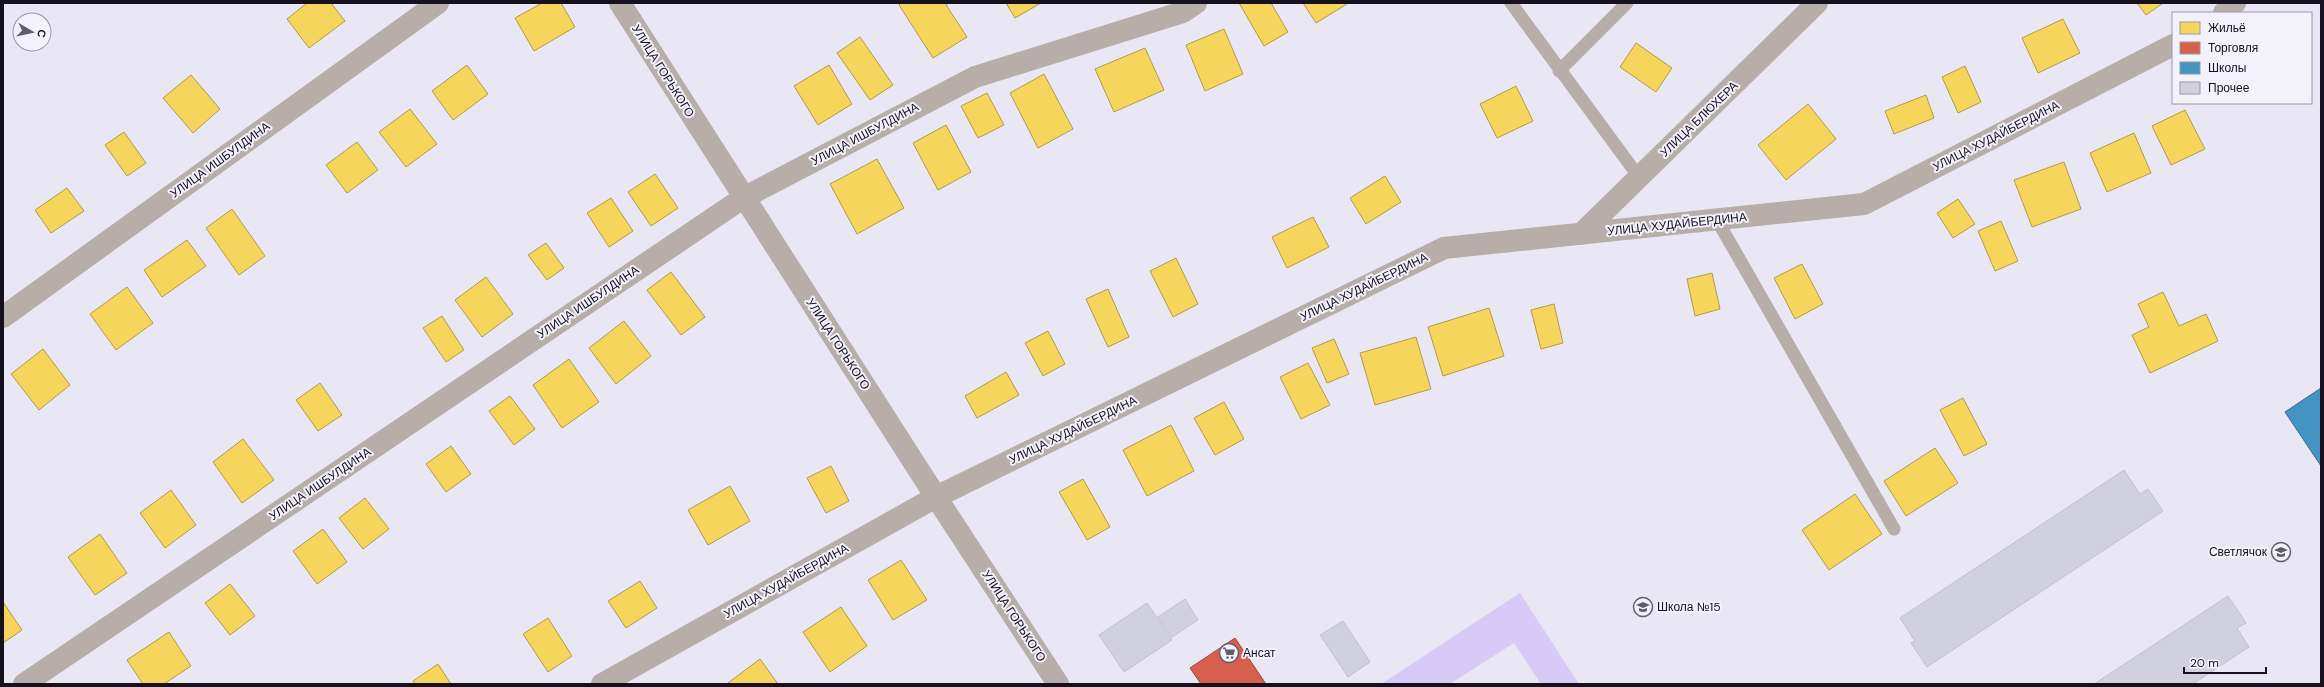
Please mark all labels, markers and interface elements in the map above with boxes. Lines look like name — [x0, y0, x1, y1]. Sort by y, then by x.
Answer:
north arrow — [12, 12, 52, 52]
legend — [2172, 12, 2312, 104]
text: Жильё — [2208, 20, 2246, 36]
street label: УЛИЦА ГОРЬКОГО — [628, 22, 698, 120]
text: С — [34, 29, 49, 39]
text: Торговля — [2208, 40, 2258, 56]
text: Школы — [2208, 60, 2246, 76]
street label: УЛИЦА БЛЮХЕРА — [1657, 78, 1741, 160]
text: Прочее — [2208, 80, 2250, 96]
street label: УЛИЦА ХУДАЙБЕРДИНА — [1930, 97, 2062, 175]
street label: УЛИЦА ИШБУЛДИНА — [808, 99, 922, 169]
street label: УЛИЦА ИШБУЛДИНА — [167, 118, 273, 202]
street label: УЛИЦА ХУДАЙБЕРДИНА — [1606, 209, 1748, 239]
street label: УЛИЦА ХУДАЙБЕРДИНА — [1298, 249, 1430, 325]
street label: УЛИЦА ИШБУЛДИНА — [534, 262, 642, 342]
street label: УЛИЦА ГОРЬКОГО — [802, 295, 874, 393]
street label: УЛИЦА ХУДАЙБЕРДИНА — [1007, 392, 1139, 468]
street label: УЛИЦА ИШБУЛДИНА — [266, 444, 374, 524]
street label: УЛИЦА ХУДАЙБЕРДИНА — [721, 540, 851, 622]
school or university icon: Светлячок — [2270, 541, 2292, 563]
place label: Светлячок — [2209, 544, 2268, 560]
street label: УЛИЦА ГОРЬКОГО — [978, 567, 1050, 665]
school or university icon: Школа №15 — [1632, 596, 1654, 618]
place label: Школа №15 — [1657, 599, 1721, 615]
supermarket icon: Ансат — [1218, 642, 1240, 664]
place label: Ансат — [1243, 645, 1276, 661]
scale bar — [2184, 649, 2266, 675]
text: 20 m — [2190, 655, 2219, 671]

